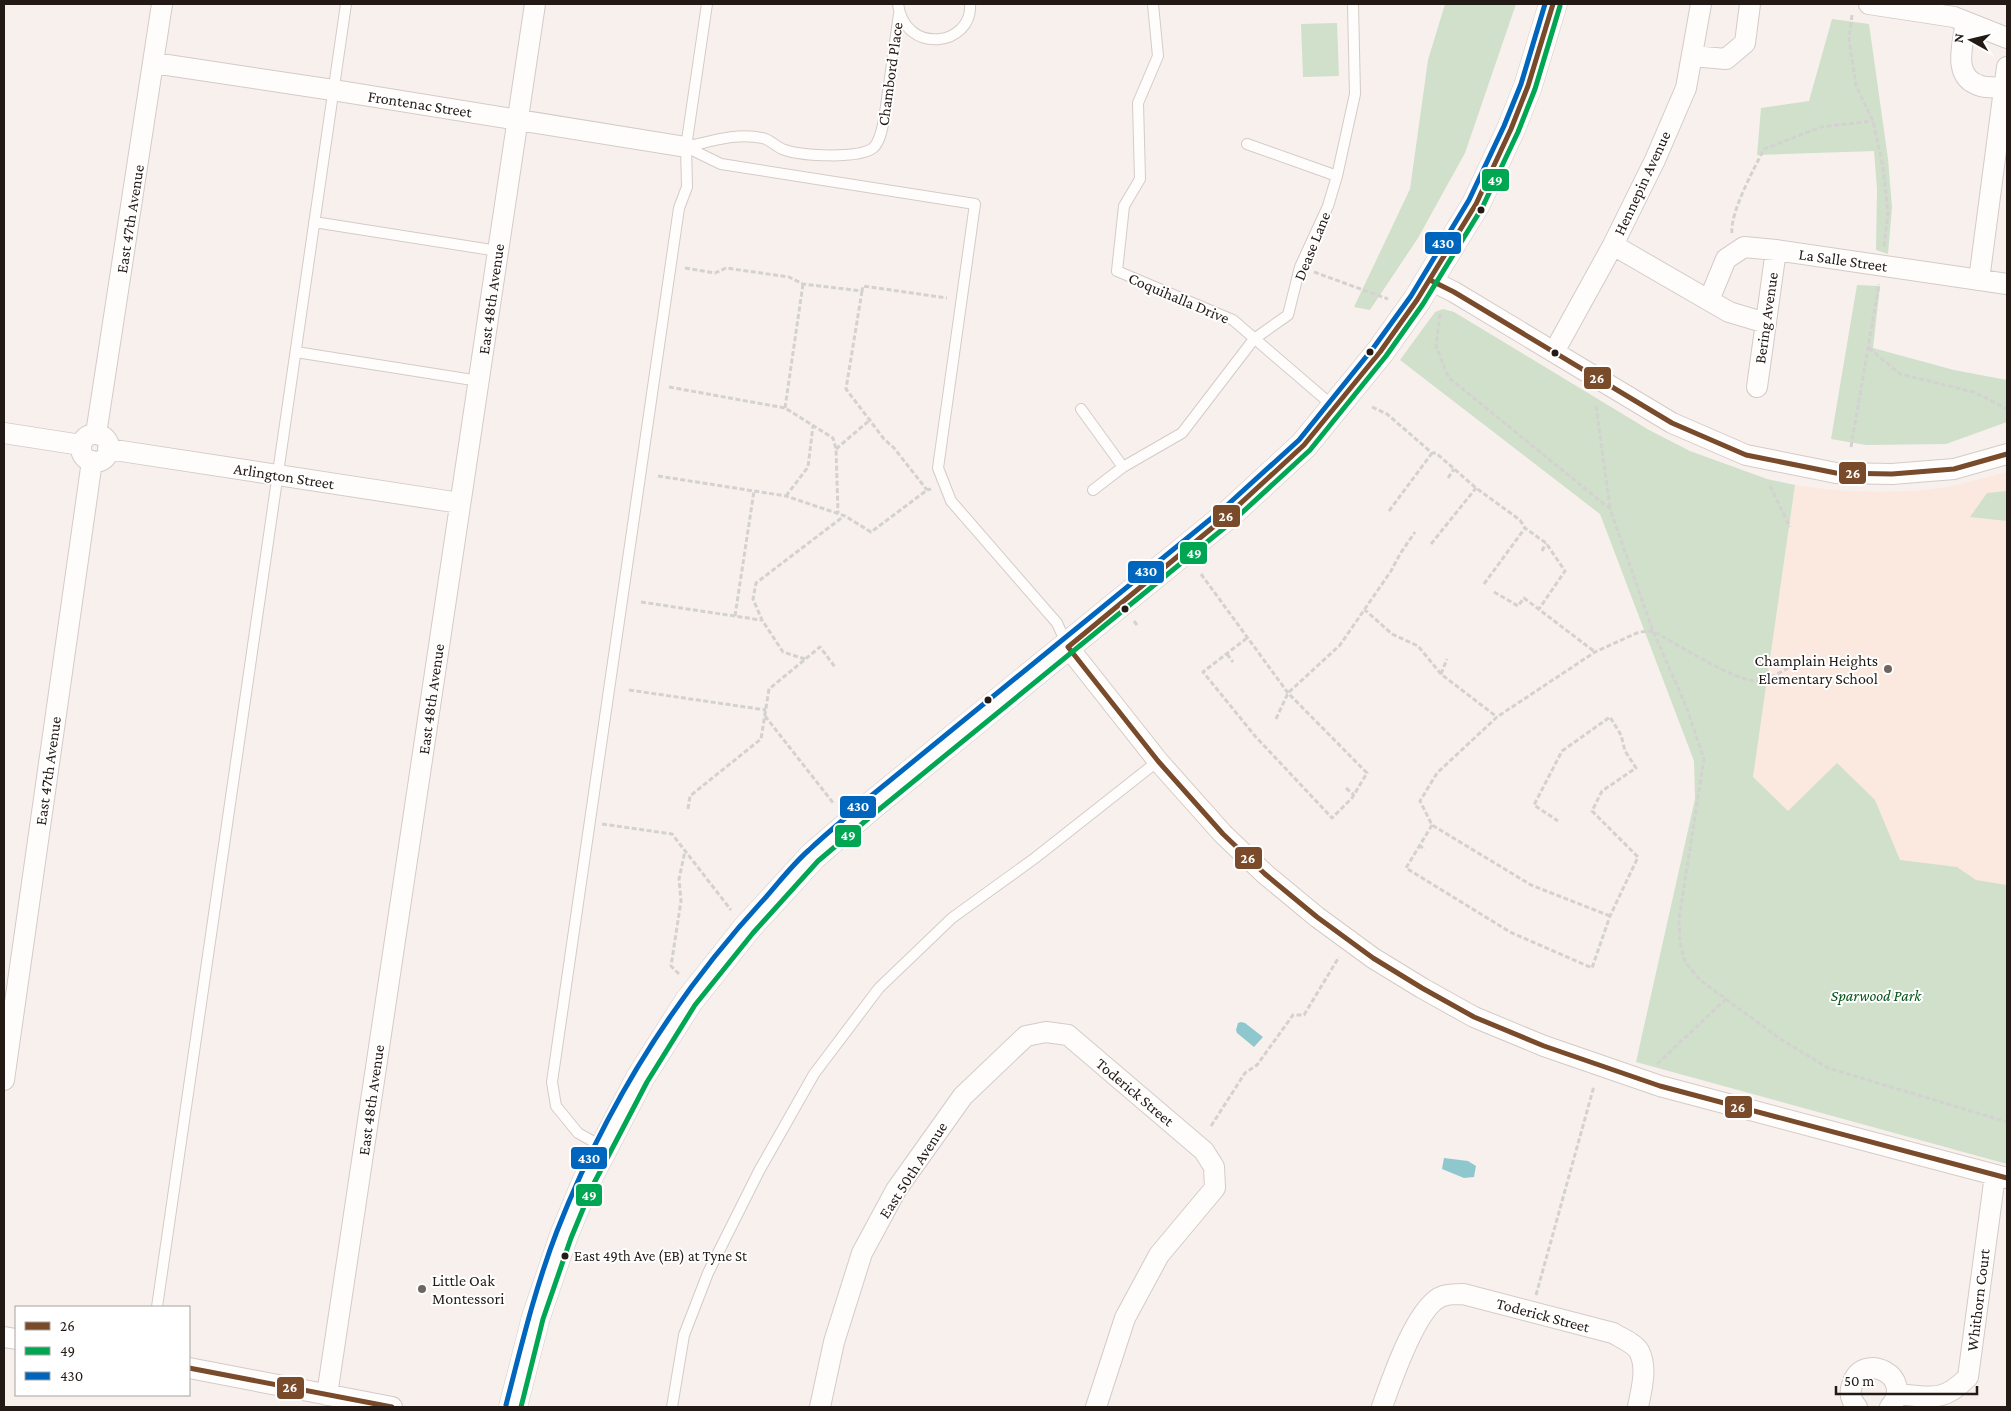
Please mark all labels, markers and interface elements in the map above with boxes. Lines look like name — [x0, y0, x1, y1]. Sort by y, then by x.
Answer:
north arrow — [1946, 15, 1996, 65]
street label: Chambord Place — [874, 21, 906, 127]
text: N — [1950, 32, 1967, 44]
street label: Frontenac Street — [367, 87, 474, 121]
street label: Hennepin Avenue — [1610, 128, 1674, 238]
street label: East 47th Avenue — [113, 163, 147, 275]
line badge: 49 — [1481, 168, 1510, 192]
text: 49 — [1487, 172, 1503, 188]
unlabelled marker — [1476, 205, 1486, 215]
street label: Dease Lane — [1291, 209, 1333, 283]
line badge: 430 — [1424, 231, 1462, 255]
text: 430 — [1432, 235, 1454, 251]
street label: East 48th Avenue — [475, 243, 507, 355]
street label: La Salle Street — [1798, 245, 1889, 275]
street label: Coquihalla Drive — [1126, 269, 1232, 328]
street label: Bering Avenue — [1751, 271, 1782, 365]
unlabelled marker — [1365, 347, 1375, 357]
unlabelled marker — [1550, 348, 1560, 358]
line badge: 26 — [1583, 366, 1612, 390]
text: 26 — [1590, 370, 1604, 386]
street label: Arlington Street — [232, 460, 336, 493]
line badge: 26 — [1838, 461, 1867, 485]
text: 26 — [1846, 465, 1860, 481]
line badge: 26 — [1212, 504, 1241, 528]
text: 26 — [1219, 508, 1233, 524]
line badge: 49 — [1179, 541, 1208, 565]
text: 49 — [1186, 545, 1202, 561]
line badge: 430 — [1127, 560, 1165, 584]
text: 430 — [1135, 563, 1157, 579]
unlabelled marker — [1120, 604, 1130, 614]
street label: East 48th Avenue — [415, 643, 447, 755]
place label: Champlain Heights Elementary School — [1754, 652, 1878, 688]
marker: Champlain Heights Elementary School — [1882, 663, 1894, 675]
unlabelled marker — [983, 695, 993, 705]
street label: East 47th Avenue — [32, 715, 64, 827]
line badge: 430 — [839, 795, 877, 819]
text: 430 — [847, 798, 869, 814]
line badge: 49 — [834, 824, 862, 848]
text: 49 — [840, 827, 856, 843]
line badge: 26 — [1234, 846, 1263, 870]
text: 26 — [1241, 850, 1255, 866]
park label: Sparwood Park — [1831, 987, 1922, 1005]
street label: East 48th Avenue — [355, 1044, 387, 1156]
street label: Toderick Street — [1093, 1055, 1178, 1130]
line badge: 26 — [1724, 1095, 1753, 1119]
text: 26 — [1731, 1099, 1745, 1115]
street label: East 50th Avenue — [876, 1119, 950, 1221]
line badge: 430 — [570, 1146, 608, 1170]
text: 430 — [578, 1150, 600, 1166]
line badge: 49 — [575, 1183, 603, 1207]
text: 49 — [581, 1187, 597, 1203]
street label: Whithorn Court — [1963, 1247, 1993, 1352]
place label: East 49th Ave (EB) at Tyne St — [574, 1248, 748, 1265]
marker: East 49th Ave (EB) at Tyne St — [560, 1251, 570, 1261]
place label: Little Oak Montessori — [432, 1272, 504, 1307]
marker: Little Oak Montessori — [416, 1283, 428, 1295]
street label: Toderick Street — [1494, 1294, 1592, 1336]
legend — [15, 1306, 190, 1396]
text: 26 — [60, 1318, 75, 1334]
text: 49 — [60, 1343, 75, 1359]
scale bar — [1836, 1364, 1977, 1396]
text: 430 — [60, 1368, 83, 1384]
text: 50 m — [1844, 1373, 1874, 1389]
line badge: 26 — [276, 1376, 305, 1400]
text: 26 — [283, 1379, 297, 1395]

